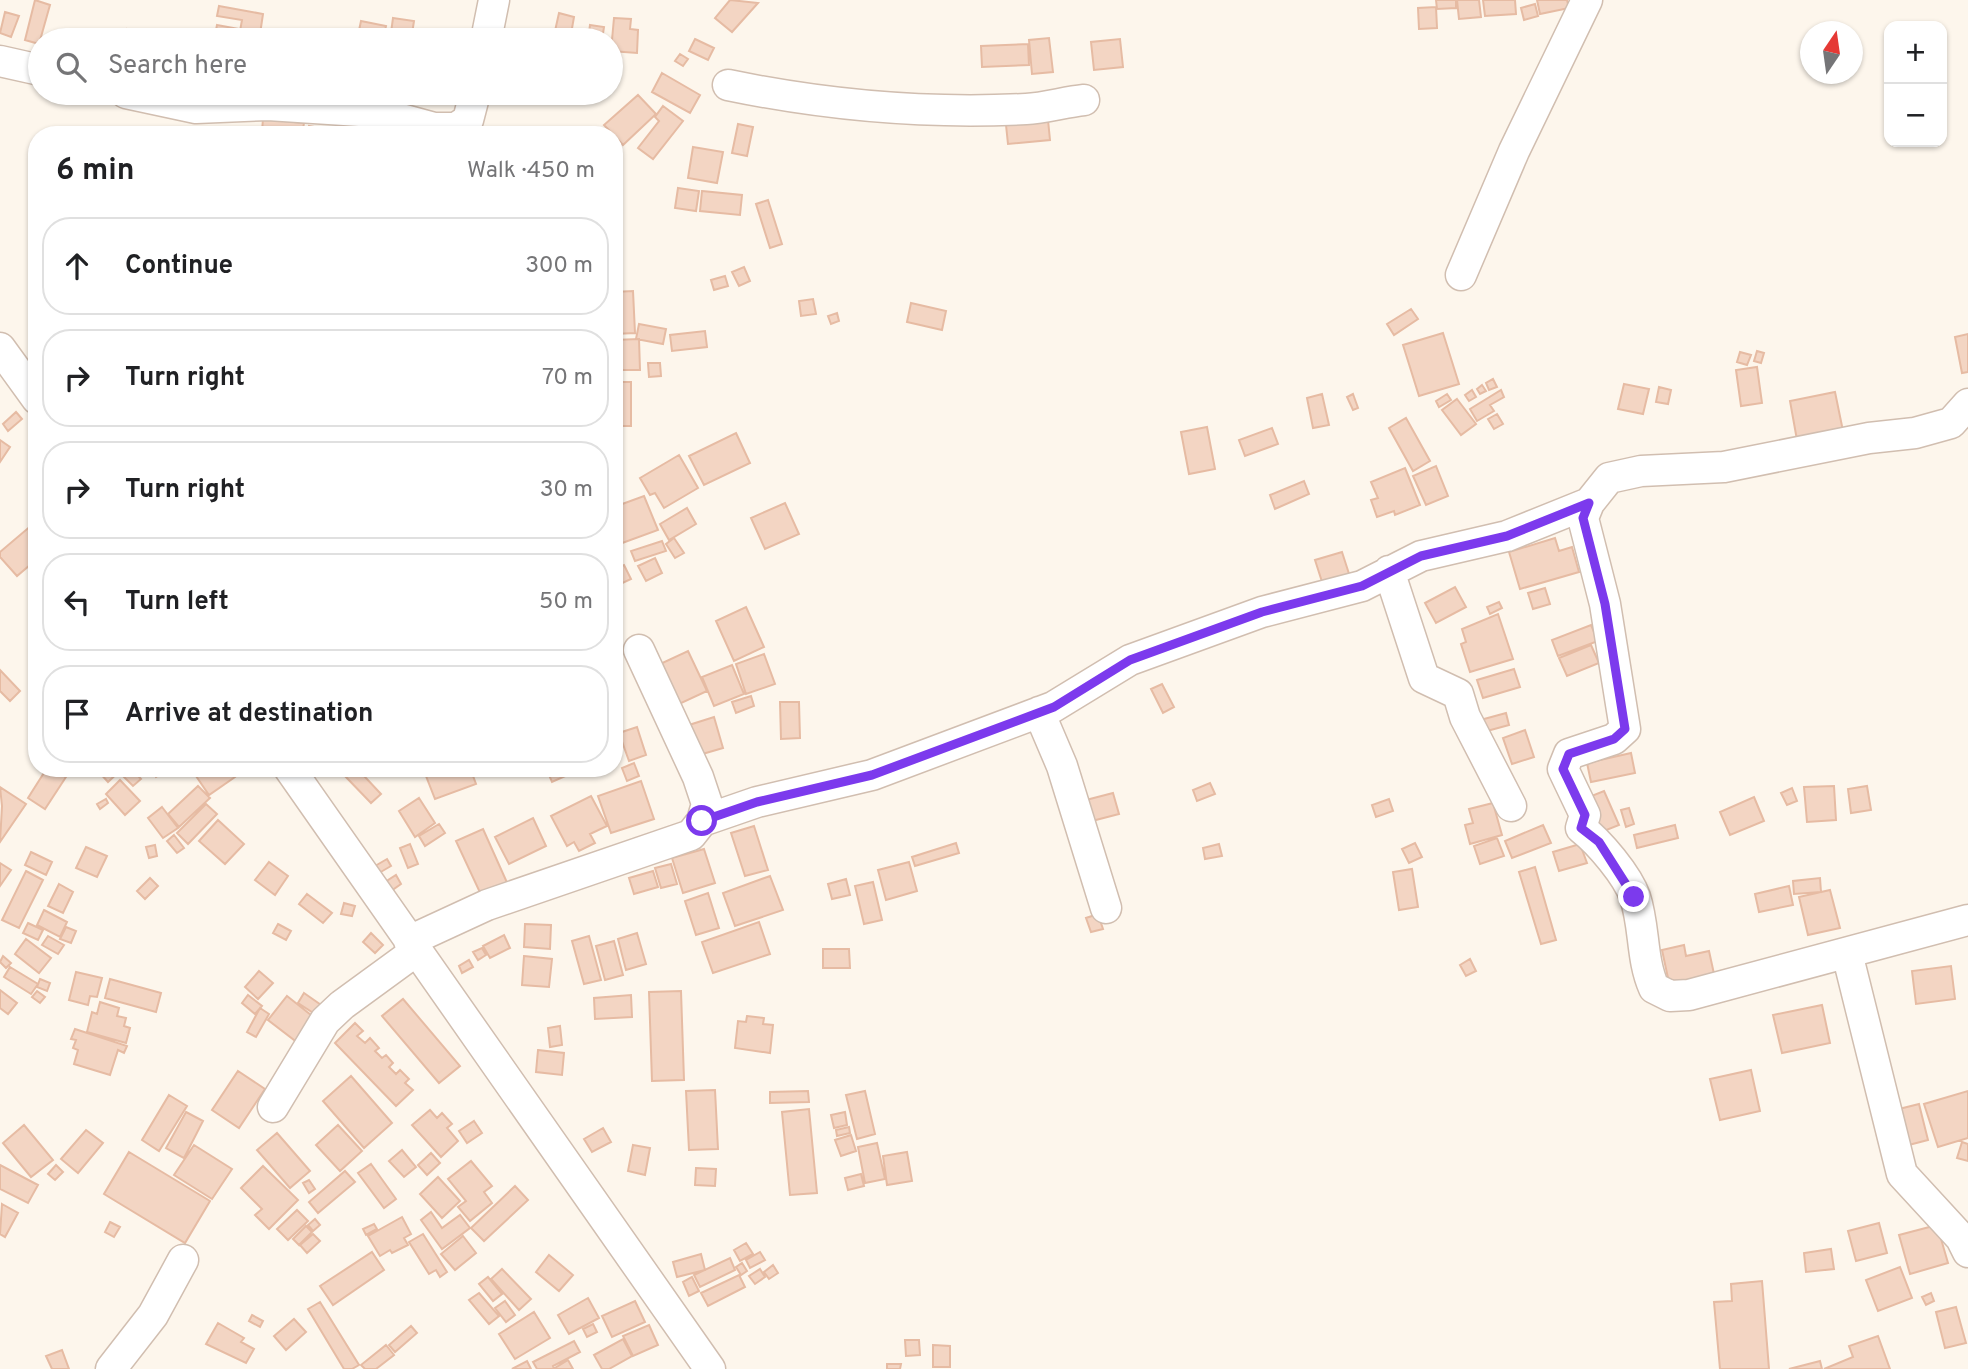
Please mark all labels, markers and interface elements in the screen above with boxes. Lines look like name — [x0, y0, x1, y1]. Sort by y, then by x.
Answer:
north arrow — [1800, 21, 1863, 84]
map controls — [1884, 21, 1947, 147]
button: + — [1884, 21, 1947, 84]
search box — [28, 28, 623, 105]
icon: search — [52, 48, 90, 86]
text: Search here — [108, 50, 247, 83]
button: − — [1884, 84, 1947, 147]
text: 6 min — [56, 153, 134, 190]
text: Walk · 450 m — [467, 157, 595, 186]
icon: ahead — [58, 247, 96, 285]
text: Continue — [125, 250, 233, 283]
text: 300 m — [525, 252, 593, 281]
icon: right — [58, 359, 96, 397]
text: Turn right — [125, 362, 245, 395]
text: 70 m — [542, 364, 593, 393]
icon: right — [58, 471, 96, 509]
text: Turn right — [125, 474, 245, 507]
text: 30 m — [540, 476, 593, 505]
icon: left — [58, 583, 96, 621]
text: Turn left — [125, 586, 229, 619]
text: 50 m — [539, 588, 593, 617]
icon: arrive — [58, 695, 96, 733]
text: Arrive at destination — [125, 698, 373, 731]
route start — [686, 805, 717, 836]
route end — [1618, 881, 1649, 912]

